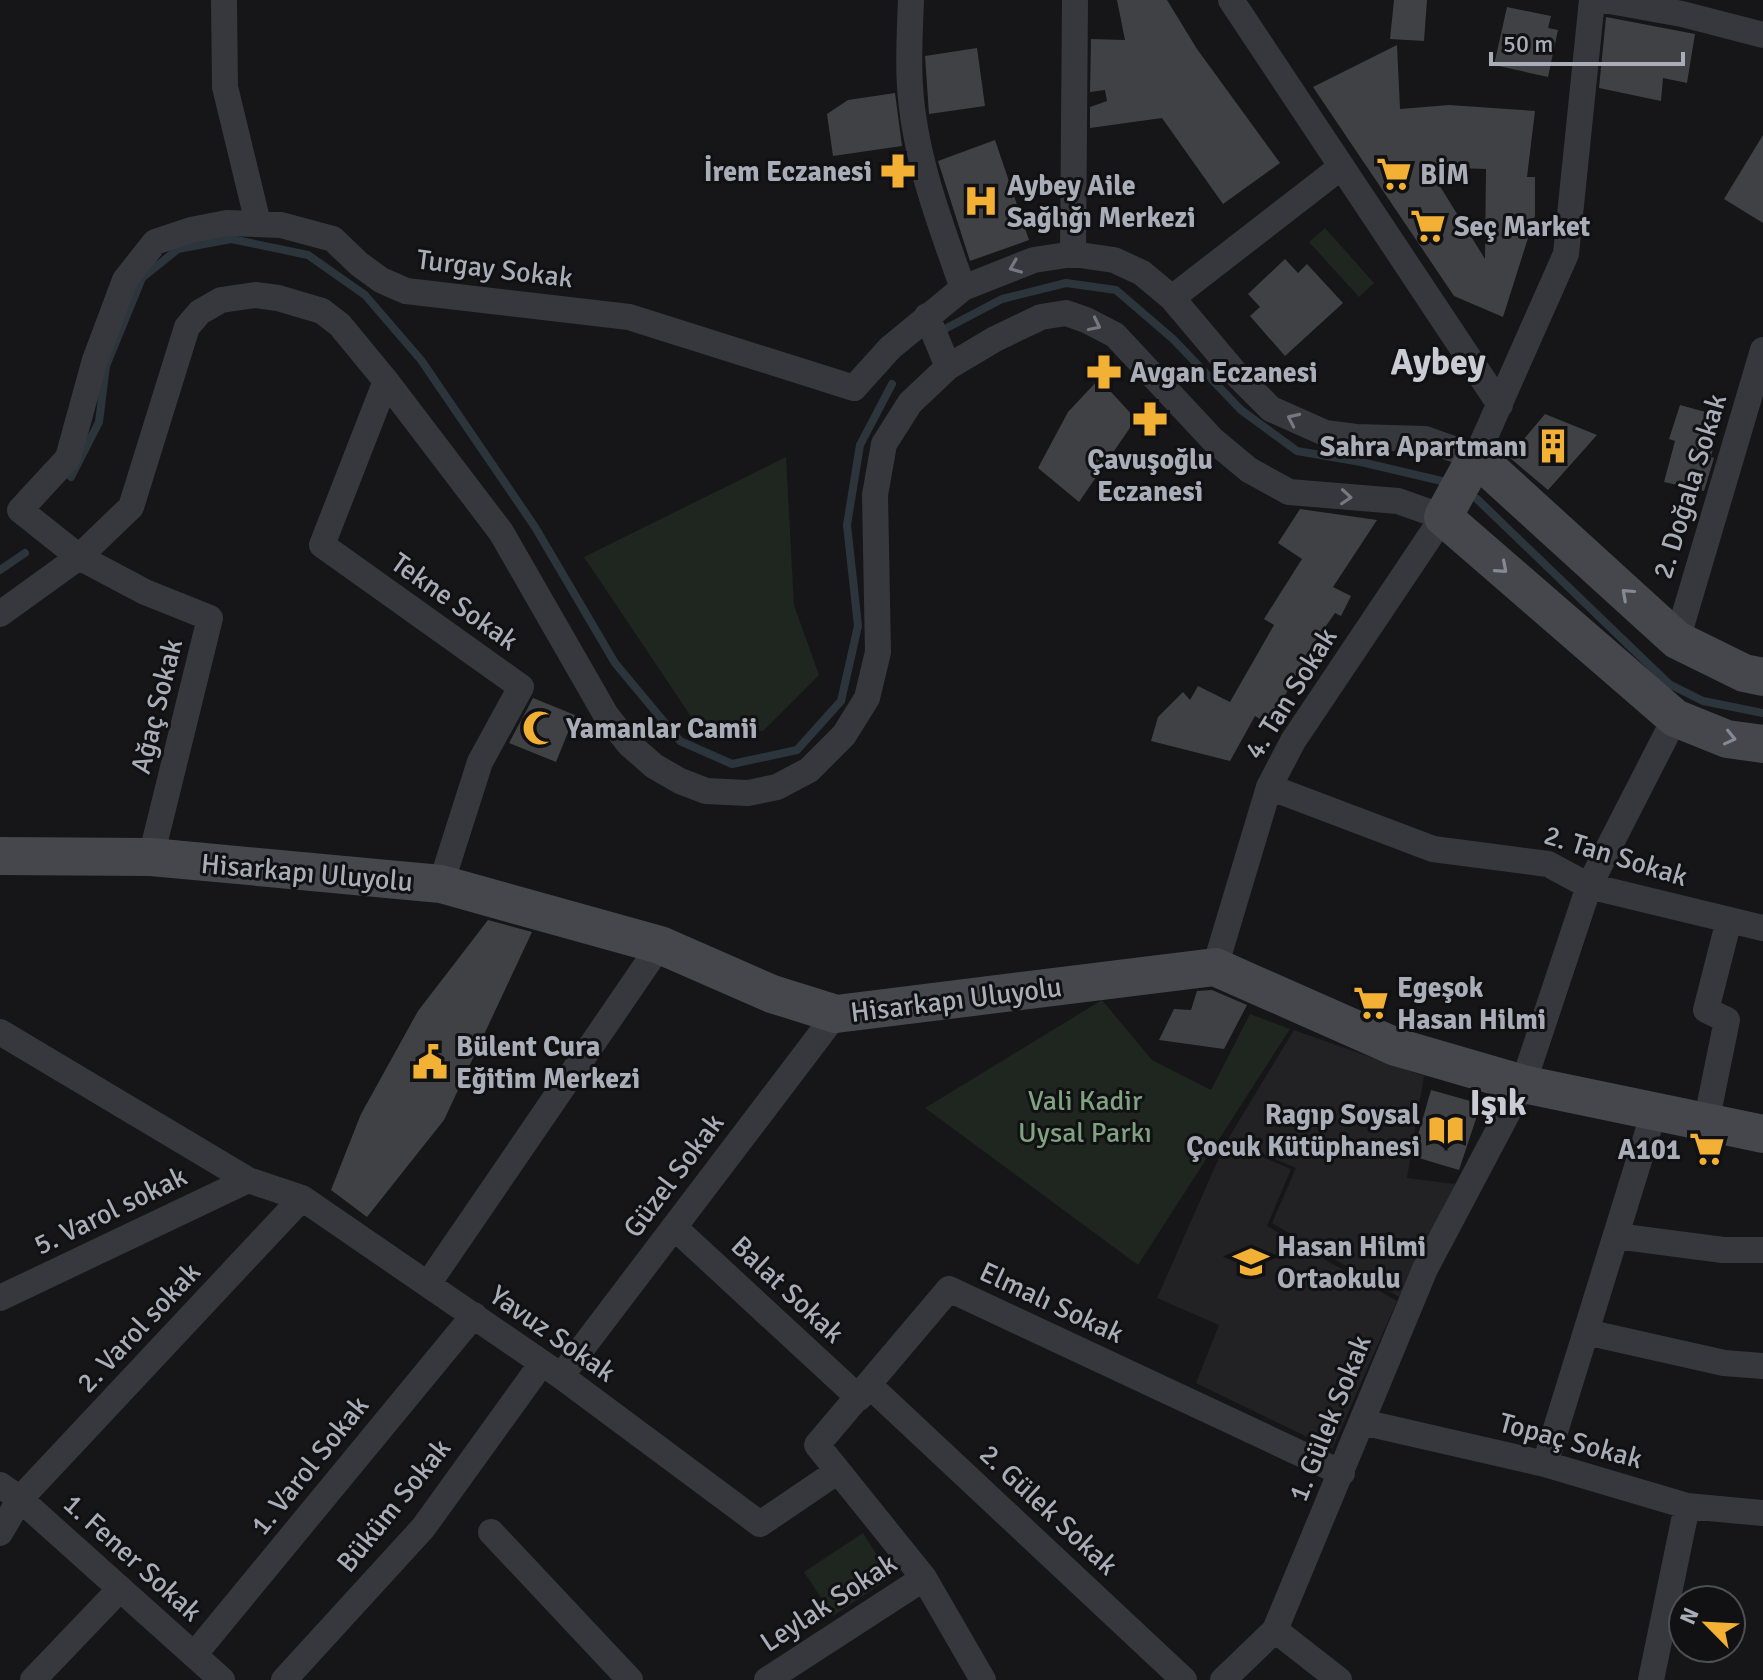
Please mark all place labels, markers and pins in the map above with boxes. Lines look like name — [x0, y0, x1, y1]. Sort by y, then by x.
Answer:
pharmacy icon: İrem Eczanesi — [879, 152, 917, 190]
place label: İrem Eczanesi — [704, 155, 872, 189]
supermarket icon: BİM — [1375, 155, 1413, 193]
place label: BİM — [1420, 158, 1469, 192]
place label: Aybey Aile Sağlığı Merkezi — [1007, 169, 1196, 235]
hospital icon: Aybey Aile Sağlığı Merkezi — [962, 182, 1000, 220]
supermarket icon: Seç Market — [1409, 207, 1447, 245]
place label: Seç Market — [1454, 210, 1591, 244]
pharmacy icon: Avgan Eczanesi — [1085, 353, 1123, 391]
place label: Avgan Eczanesi — [1130, 356, 1318, 390]
pharmacy icon: Çavuşoğlu Eczanesi — [1131, 400, 1169, 438]
building icon: Sahra Apartmanı — [1534, 427, 1572, 465]
place label: Sahra Apartmanı — [1320, 430, 1527, 464]
place label: Çavuşoğlu Eczanesi — [1087, 443, 1213, 509]
mosque icon: Yamanlar Camii — [521, 709, 559, 747]
place label: Yamanlar Camii — [565, 712, 758, 746]
place label: Egeşok Hasan Hilmi — [1397, 971, 1546, 1037]
supermarket icon: Egeşok Hasan Hilmi — [1352, 984, 1390, 1022]
place label: Bülent Cura Eğitim Merkezi — [456, 1030, 640, 1096]
public building icon: Bülent Cura Eğitim Merkezi — [411, 1043, 449, 1081]
place label: Ragıp Soysal Çocuk Kütüphanesi — [1186, 1098, 1420, 1164]
library icon: Ragıp Soysal Çocuk Kütüphanesi — [1427, 1111, 1465, 1149]
supermarket icon: A101 — [1688, 1130, 1726, 1168]
place label: A101 — [1618, 1133, 1681, 1167]
place label: Hasan Hilmi Ortaokulu — [1277, 1230, 1426, 1296]
school or university icon: Hasan Hilmi Ortaokulu — [1232, 1243, 1270, 1281]

